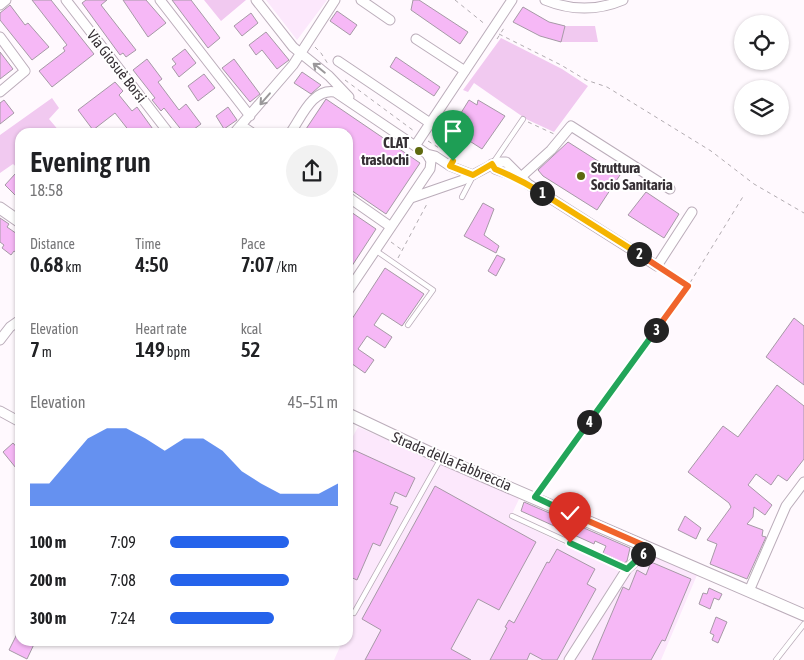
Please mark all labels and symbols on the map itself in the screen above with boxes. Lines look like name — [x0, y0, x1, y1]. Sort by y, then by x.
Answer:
street label: Via Giosuè Borsi — [84, 26, 150, 106]
one-way arrow — [313, 63, 326, 74]
one-way arrow — [260, 92, 271, 105]
pin — [432, 110, 474, 161]
place label: CLAT traslochi — [360, 134, 409, 168]
marker: CLAT traslochi — [413, 145, 425, 157]
place label: Struttura Socio Sanitaria — [591, 159, 673, 193]
marker: Struttura Socio Sanitaria — [575, 170, 587, 182]
pin: 1 — [530, 180, 554, 206]
pin: 2 — [626, 242, 652, 266]
pin: 3 — [644, 318, 668, 342]
pin: 4 — [576, 410, 602, 434]
street label: Strada della Fabbreccia — [390, 428, 514, 494]
pin — [549, 492, 591, 543]
pin: 6 — [630, 542, 656, 566]

